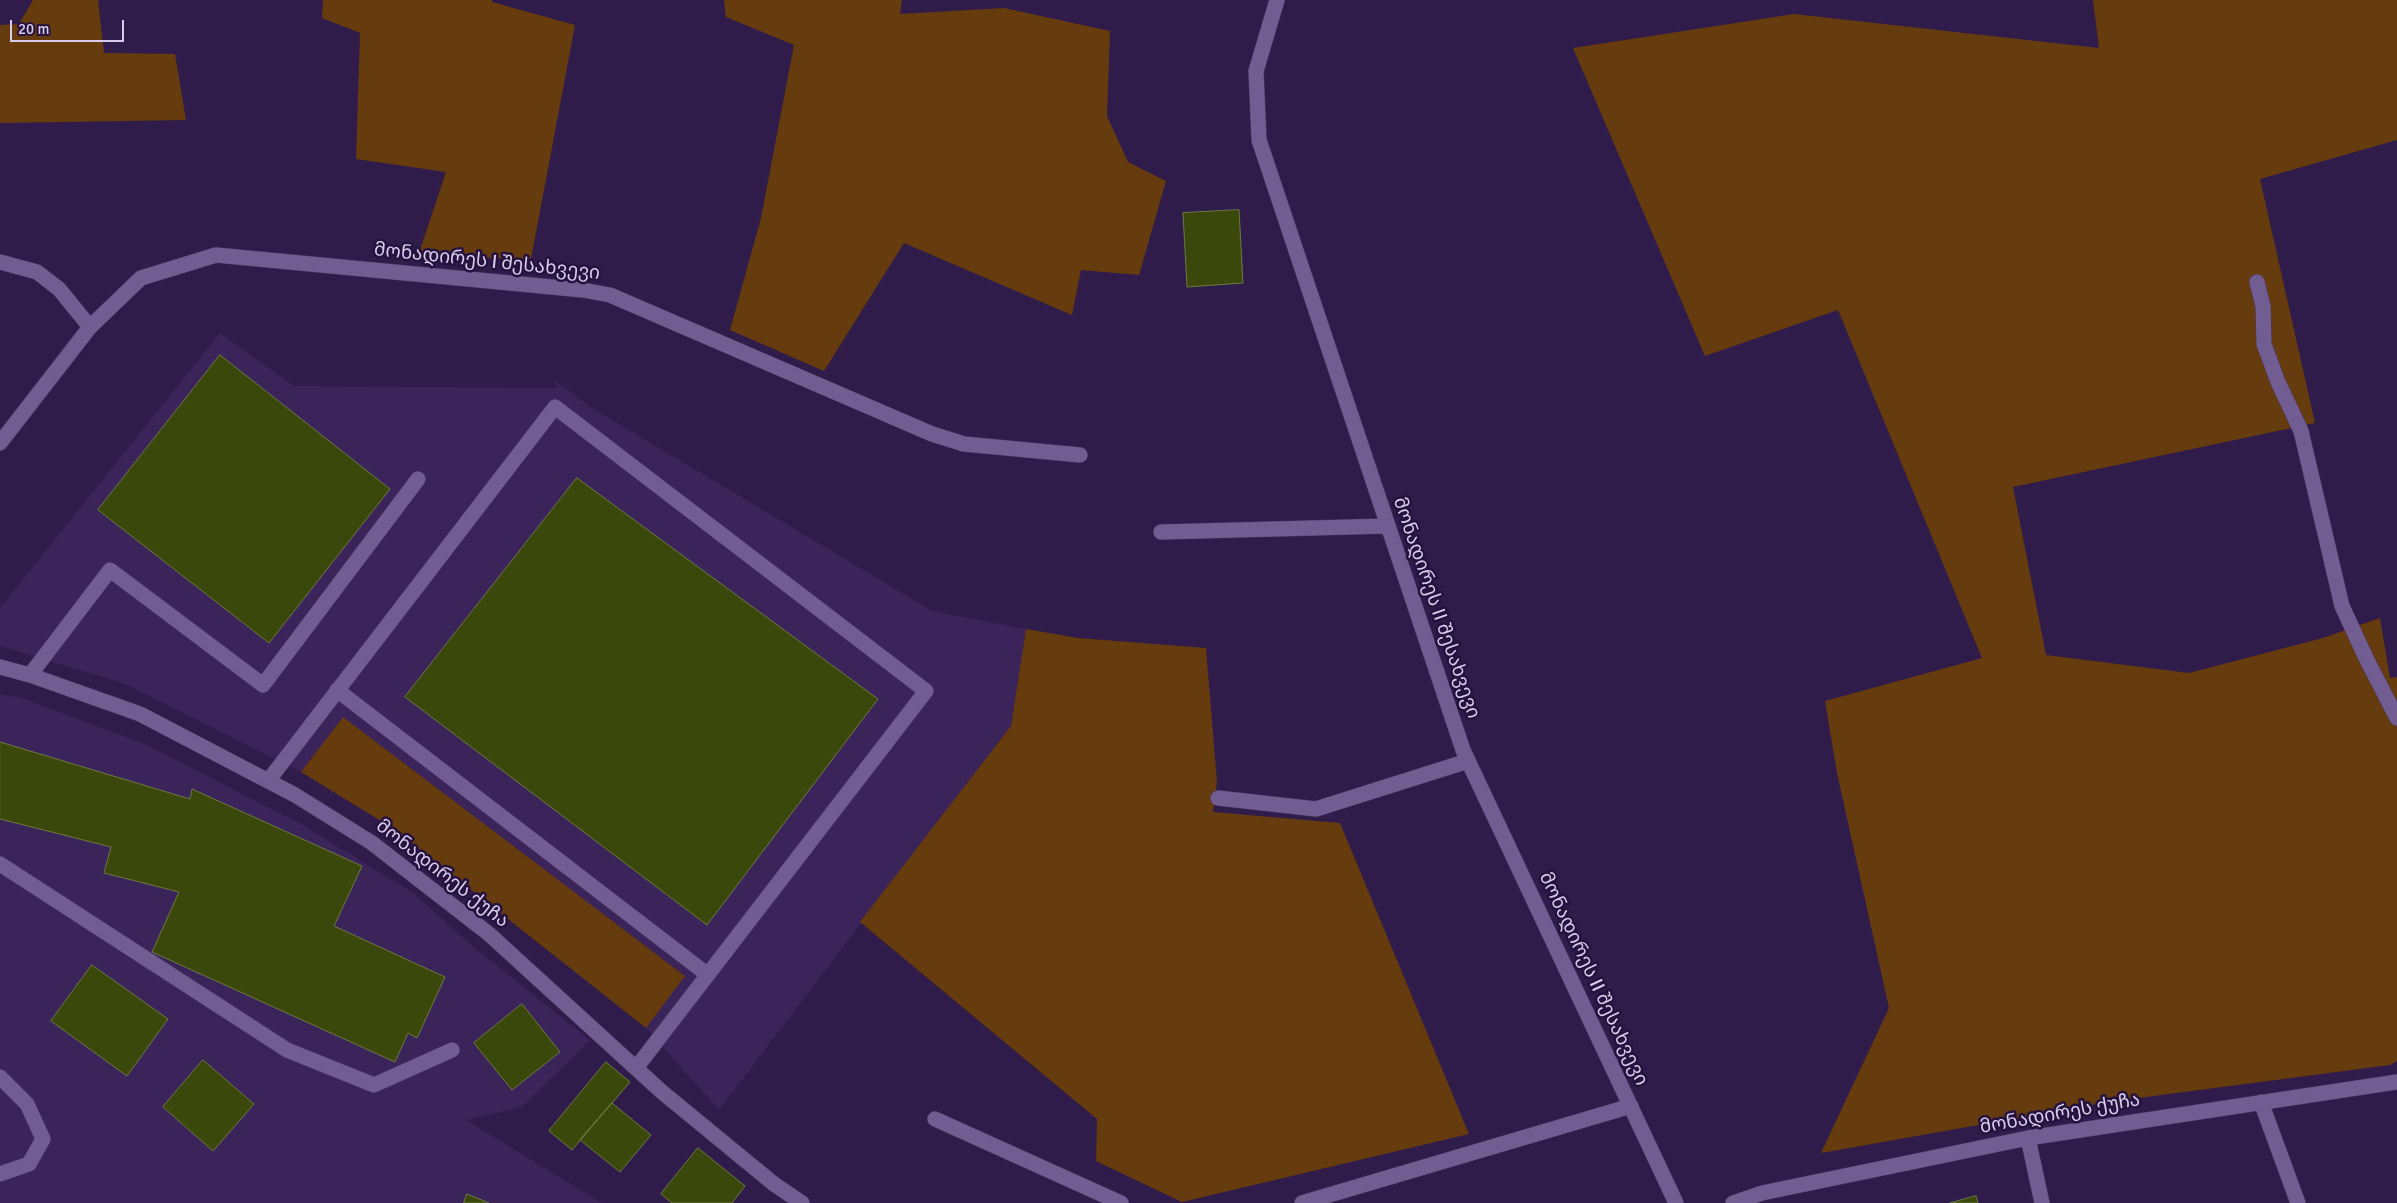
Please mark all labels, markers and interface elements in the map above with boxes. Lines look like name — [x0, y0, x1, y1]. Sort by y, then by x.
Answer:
scale bar — [12, 10, 126, 42]
text: 20 m — [18, 20, 49, 38]
street label: მონადირეს I შესახვევი — [373, 239, 601, 285]
street label: მონადირეს II შესახვევი — [1387, 494, 1485, 722]
street label: მონადირეს ქუჩა — [371, 815, 513, 933]
street label: მონადირეს II შესახვევი — [1534, 869, 1652, 1089]
street label: მონადირეს ქუჩა — [1978, 1089, 2142, 1139]

